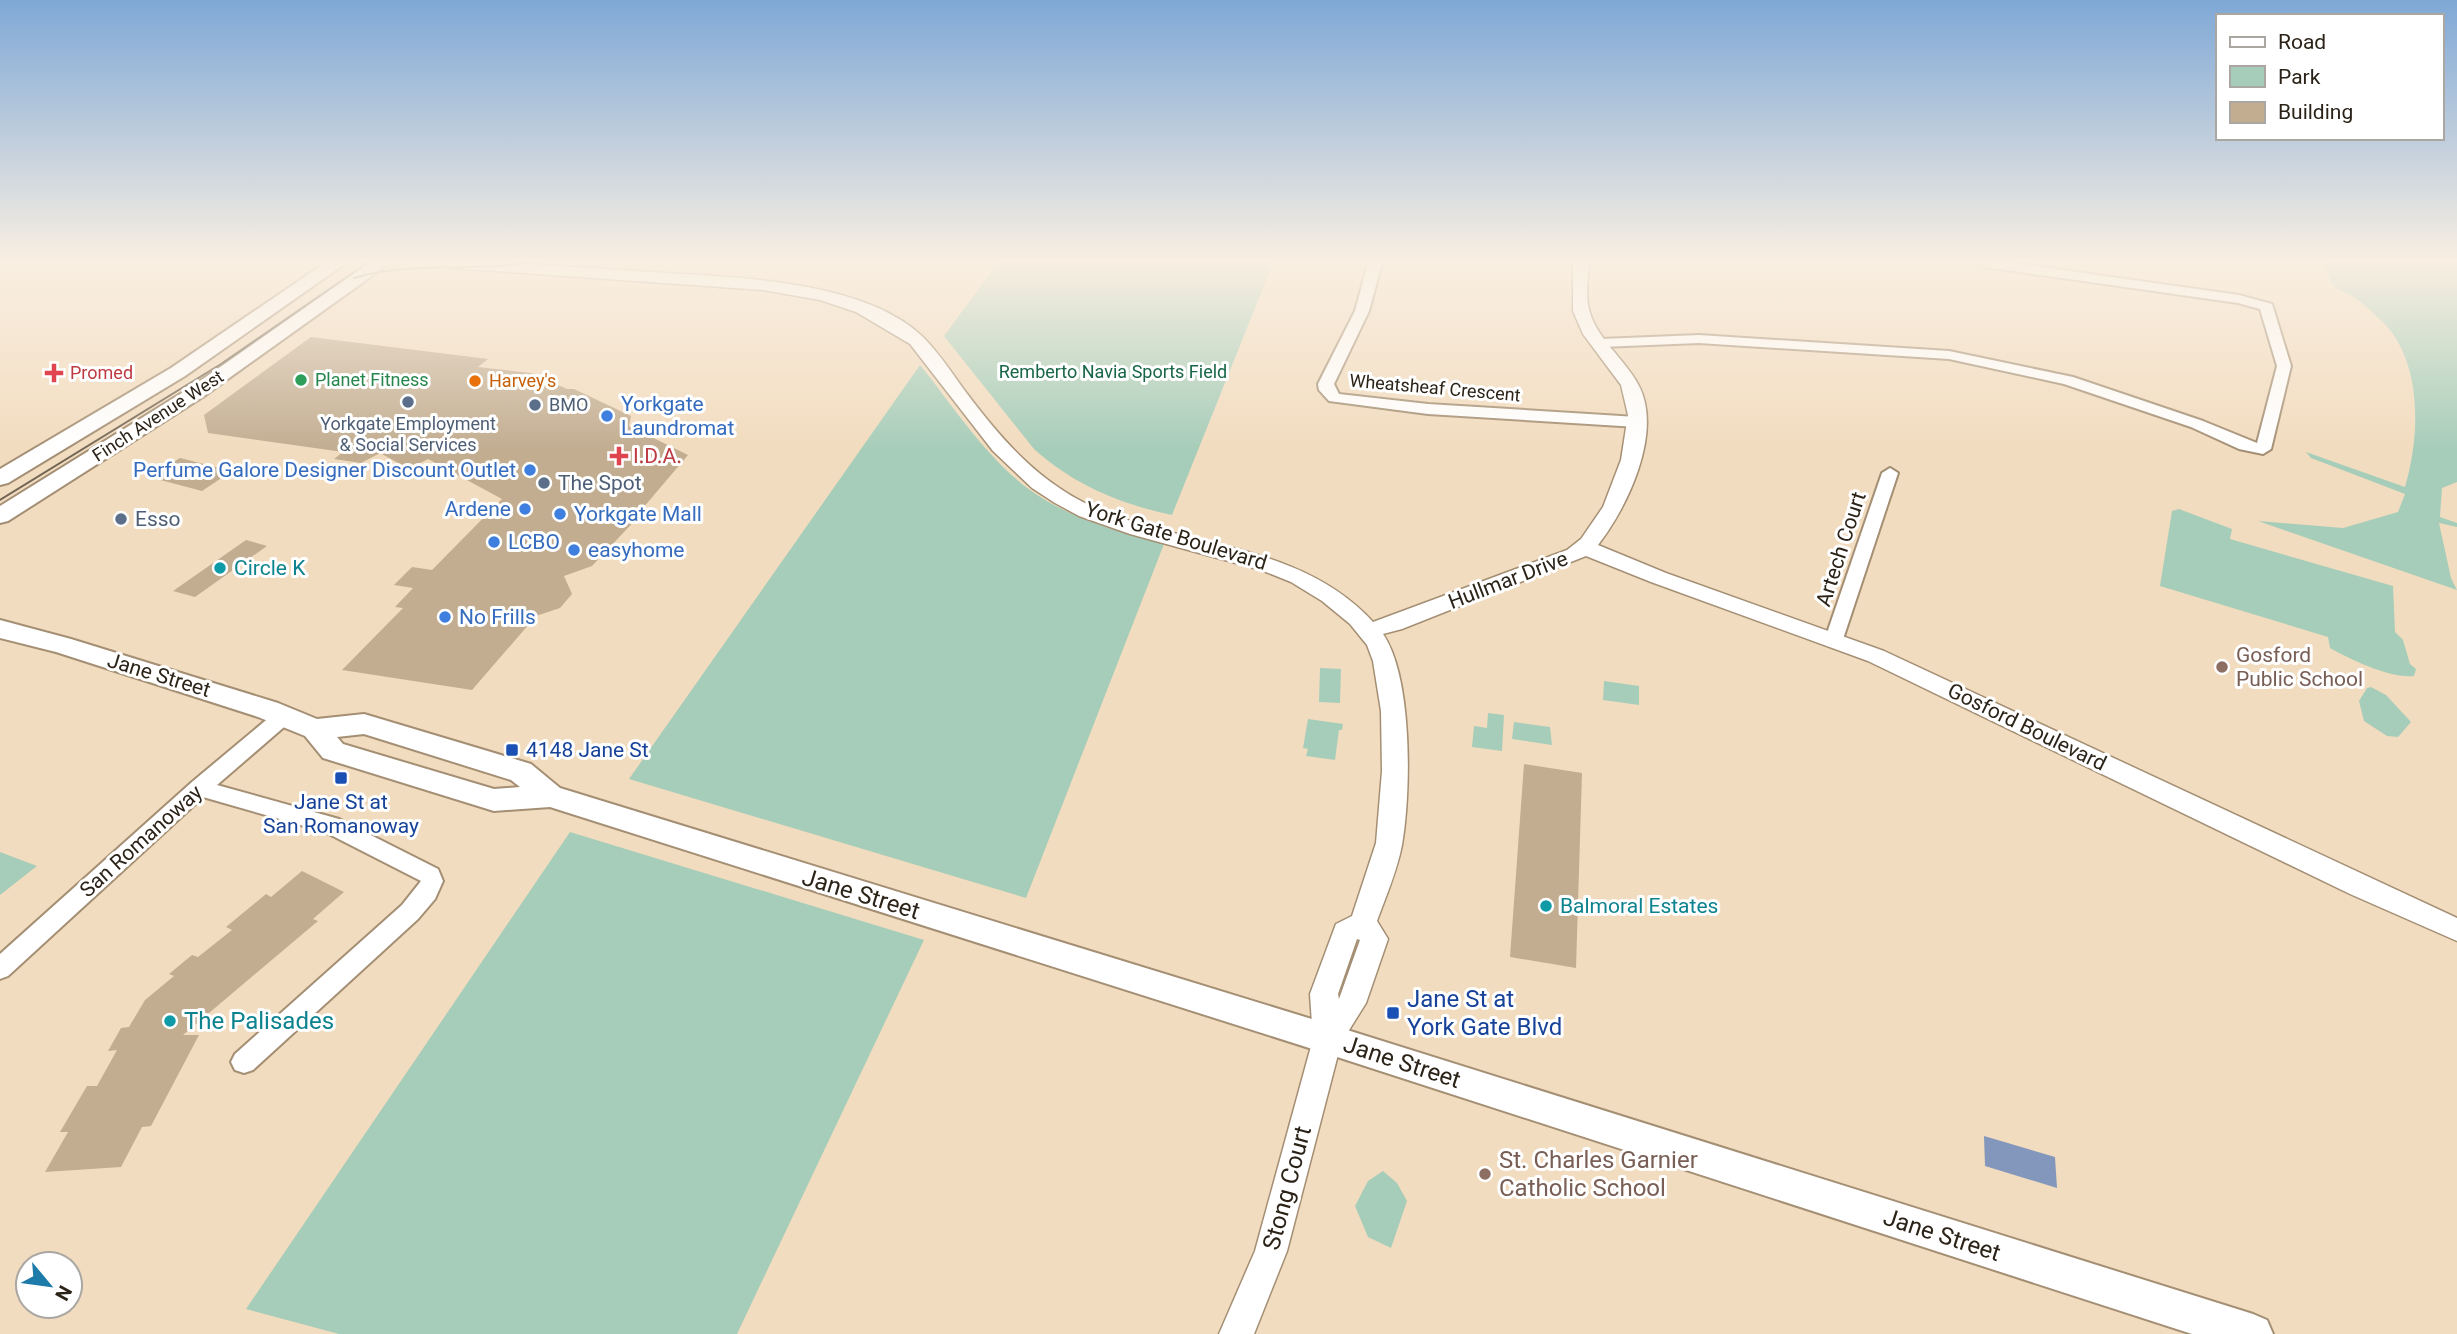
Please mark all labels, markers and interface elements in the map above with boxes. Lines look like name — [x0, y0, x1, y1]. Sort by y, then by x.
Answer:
legend — [2216, 14, 2443, 140]
text: Road — [2278, 30, 2326, 54]
text: Park — [2278, 65, 2321, 89]
text: Building — [2278, 100, 2353, 124]
park label: Remberto Navia Sports Field — [999, 361, 1227, 382]
place label: Promed — [70, 362, 133, 383]
marker: Promed — [44, 363, 64, 383]
street label: Finch Avenue West — [88, 365, 227, 466]
place label: Planet Fitness — [315, 369, 429, 390]
place label: Harvey's — [489, 370, 556, 391]
street label: Wheatsheaf Crescent — [1349, 370, 1522, 405]
marker: Planet Fitness — [293, 372, 309, 388]
marker: Harvey's — [467, 373, 483, 389]
place label: Yorkgate Laundromat — [621, 392, 734, 440]
marker: Yorkgate Employment & Social Services — [400, 394, 416, 410]
place label: BMO — [549, 394, 588, 415]
marker: BMO — [527, 397, 543, 413]
marker: Yorkgate Laundromat — [599, 408, 615, 424]
place label: Yorkgate Employment & Social Services — [320, 413, 496, 455]
place label: I.D.A. — [633, 444, 682, 468]
marker: I.D.A. — [611, 448, 627, 464]
place label: Perfume Galore Designer Discount Outlet — [133, 458, 516, 482]
marker: Perfume Galore Designer Discount Outlet — [522, 462, 538, 478]
place label: The Spot — [558, 471, 642, 495]
marker: The Spot — [536, 475, 552, 491]
street label: Artech Court — [1811, 489, 1871, 609]
place label: Ardene — [445, 497, 511, 521]
street label: York Gate Boulevard — [1082, 497, 1270, 575]
marker: Ardene — [517, 501, 533, 517]
place label: Yorkgate Mall — [574, 502, 702, 526]
marker: Yorkgate Mall — [552, 506, 568, 522]
place label: Esso — [135, 507, 181, 531]
marker: Esso — [113, 511, 129, 527]
place label: LCBO — [508, 530, 560, 554]
marker: LCBO — [486, 534, 502, 550]
place label: easyhome — [588, 538, 684, 562]
marker: easyhome — [566, 542, 582, 558]
street label: Hullmar Drive — [1445, 546, 1571, 614]
place label: Circle K — [234, 556, 306, 580]
marker: Circle K — [212, 560, 228, 576]
place label: No Frills — [459, 605, 536, 629]
marker: No Frills — [437, 609, 453, 625]
place label: Gosford Public School — [2236, 643, 2363, 691]
street label: Jane Street — [105, 648, 213, 702]
marker: Gosford Public School — [2214, 659, 2230, 675]
street label: Gosford Boulevard — [1944, 678, 2110, 776]
place label: 4148 Jane St — [526, 738, 649, 762]
marker: 4148 Jane St — [504, 742, 520, 758]
marker: Jane St at San Romanoway — [333, 770, 349, 786]
street label: San Romanoway — [75, 780, 207, 902]
place label: Jane St at San Romanoway — [263, 790, 419, 838]
street label: Jane Street — [799, 863, 923, 925]
place label: Balmoral Estates — [1560, 894, 1718, 918]
marker: Balmoral Estates — [1538, 898, 1554, 914]
place label: Jane St at York Gate Blvd — [1407, 985, 1562, 1041]
marker: Jane St at York Gate Blvd — [1385, 1005, 1401, 1021]
place label: The Palisades — [184, 1007, 334, 1035]
marker: The Palisades — [162, 1013, 178, 1029]
street label: Jane Street — [1340, 1030, 1464, 1094]
street label: Stong Court — [1257, 1123, 1317, 1253]
place label: St. Charles Garnier Catholic School — [1499, 1146, 1698, 1202]
marker: St. Charles Garnier Catholic School — [1477, 1166, 1493, 1182]
street label: Jane Street — [1880, 1203, 2004, 1267]
north arrow — [14, 1250, 84, 1320]
text: N — [50, 1282, 77, 1304]

